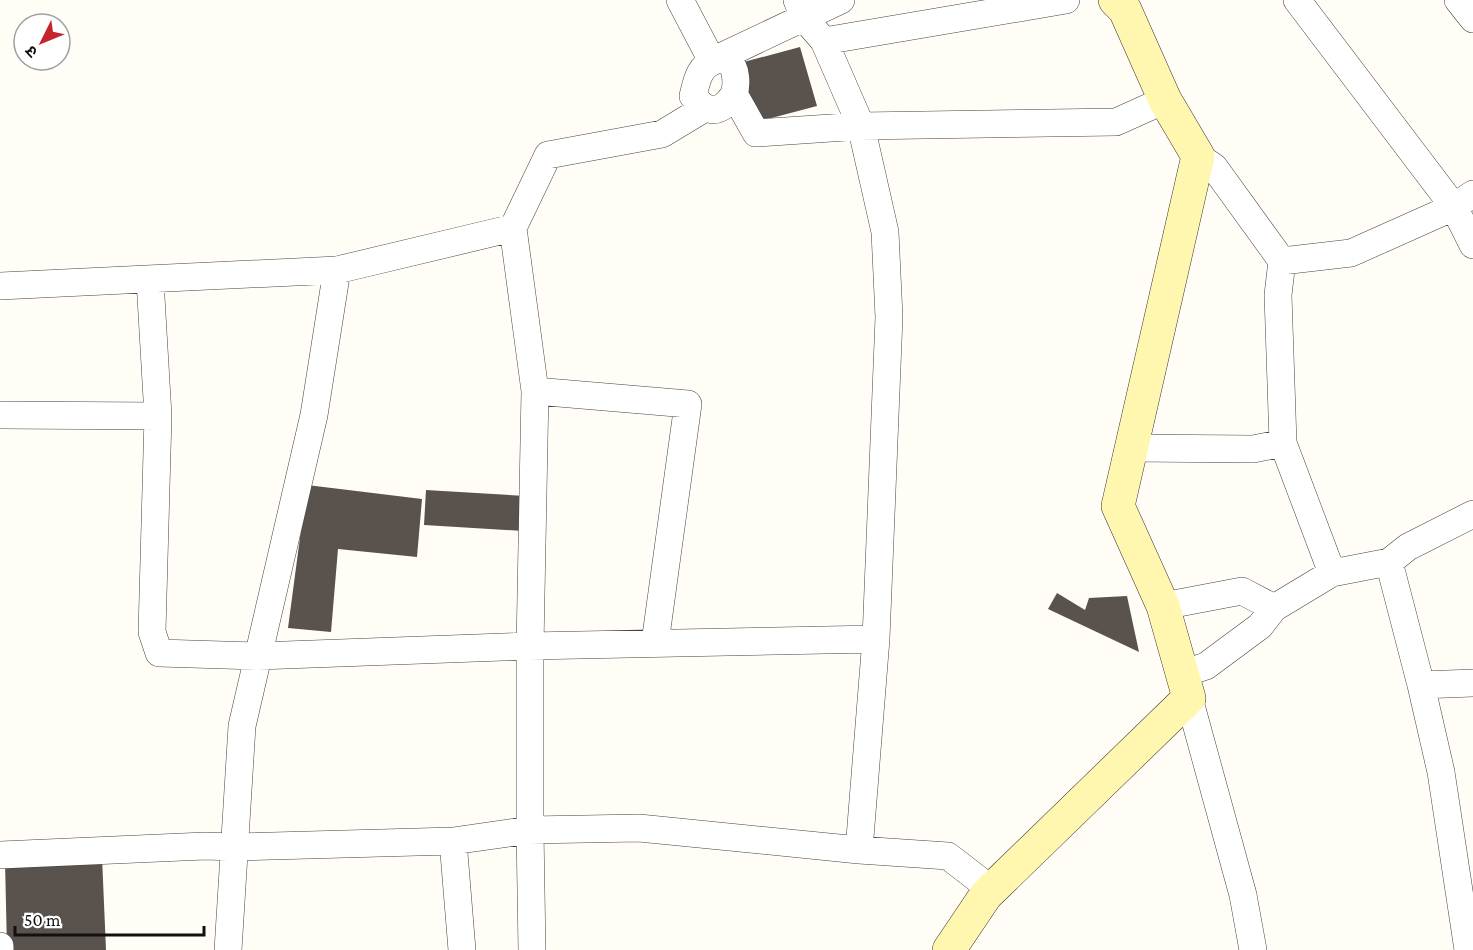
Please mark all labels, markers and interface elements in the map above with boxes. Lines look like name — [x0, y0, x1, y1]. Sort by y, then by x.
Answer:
north arrow — [12, 12, 72, 72]
text: उ — [22, 42, 41, 61]
scale bar — [15, 899, 204, 937]
text: 50 m — [24, 910, 61, 930]

